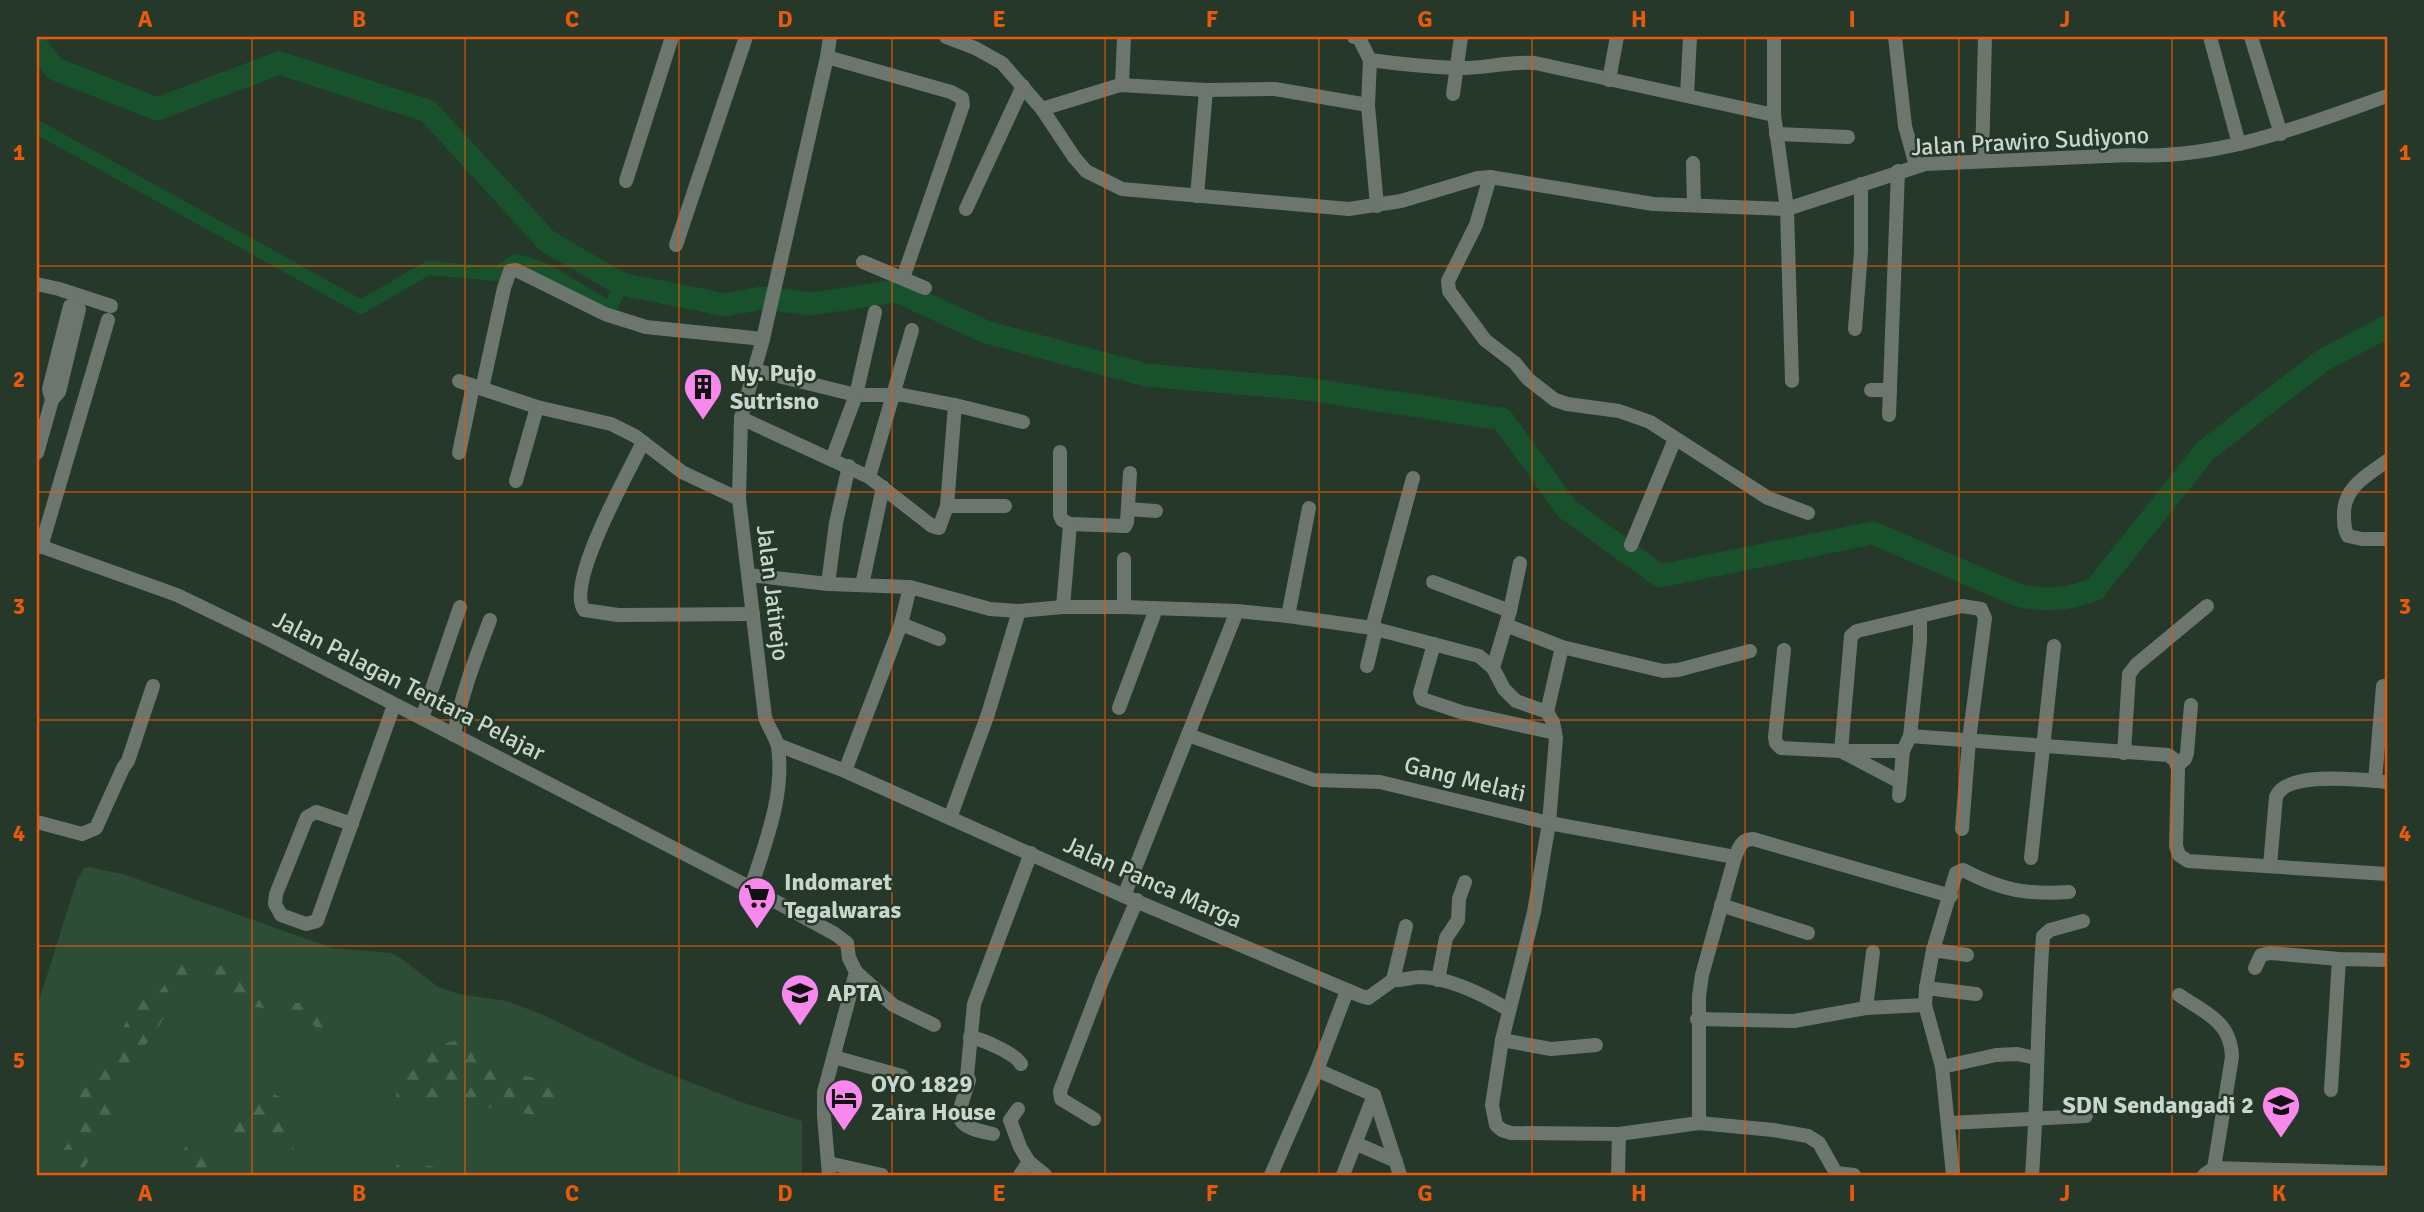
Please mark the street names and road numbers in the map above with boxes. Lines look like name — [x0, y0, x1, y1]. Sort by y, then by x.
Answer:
street label: Jalan Prawiro Sudiyono — [1910, 120, 2150, 162]
street label: Jalan Jatirejo — [750, 523, 796, 663]
street label: Jalan Palagan Tentara Pelajar — [268, 604, 550, 768]
street label: Gang Melati — [1401, 749, 1529, 809]
street label: Jalan Panca Marga — [1059, 829, 1247, 935]

